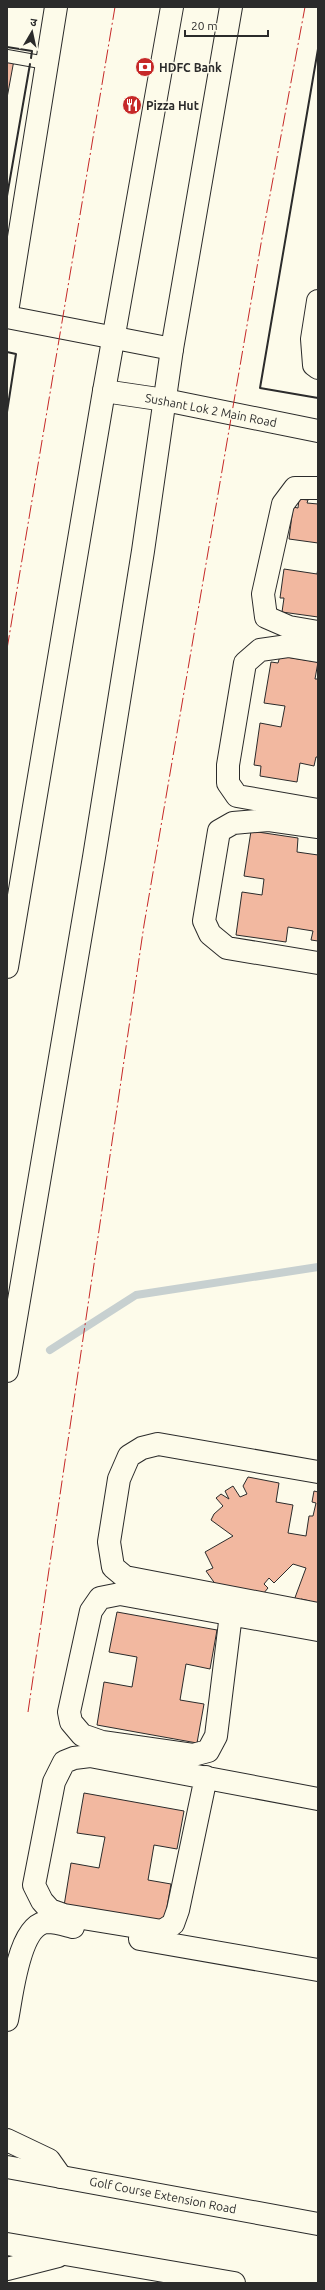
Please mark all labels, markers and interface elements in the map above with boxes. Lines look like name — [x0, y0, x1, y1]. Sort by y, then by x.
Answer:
north arrow — [12, 12, 52, 52]
scale bar — [185, 12, 268, 38]
text: उ — [29, 16, 38, 29]
text: 20 m — [191, 19, 218, 32]
bank icon: HDFC Bank — [134, 56, 156, 78]
place label: HDFC Bank — [159, 61, 222, 74]
restaurant icon: Pizza Hut — [121, 94, 143, 116]
place label: Pizza Hut — [146, 99, 199, 112]
street label: Sushant Lok 2 Main Road — [144, 391, 278, 429]
street label: Golf Course Extension Road — [88, 2174, 238, 2216]

